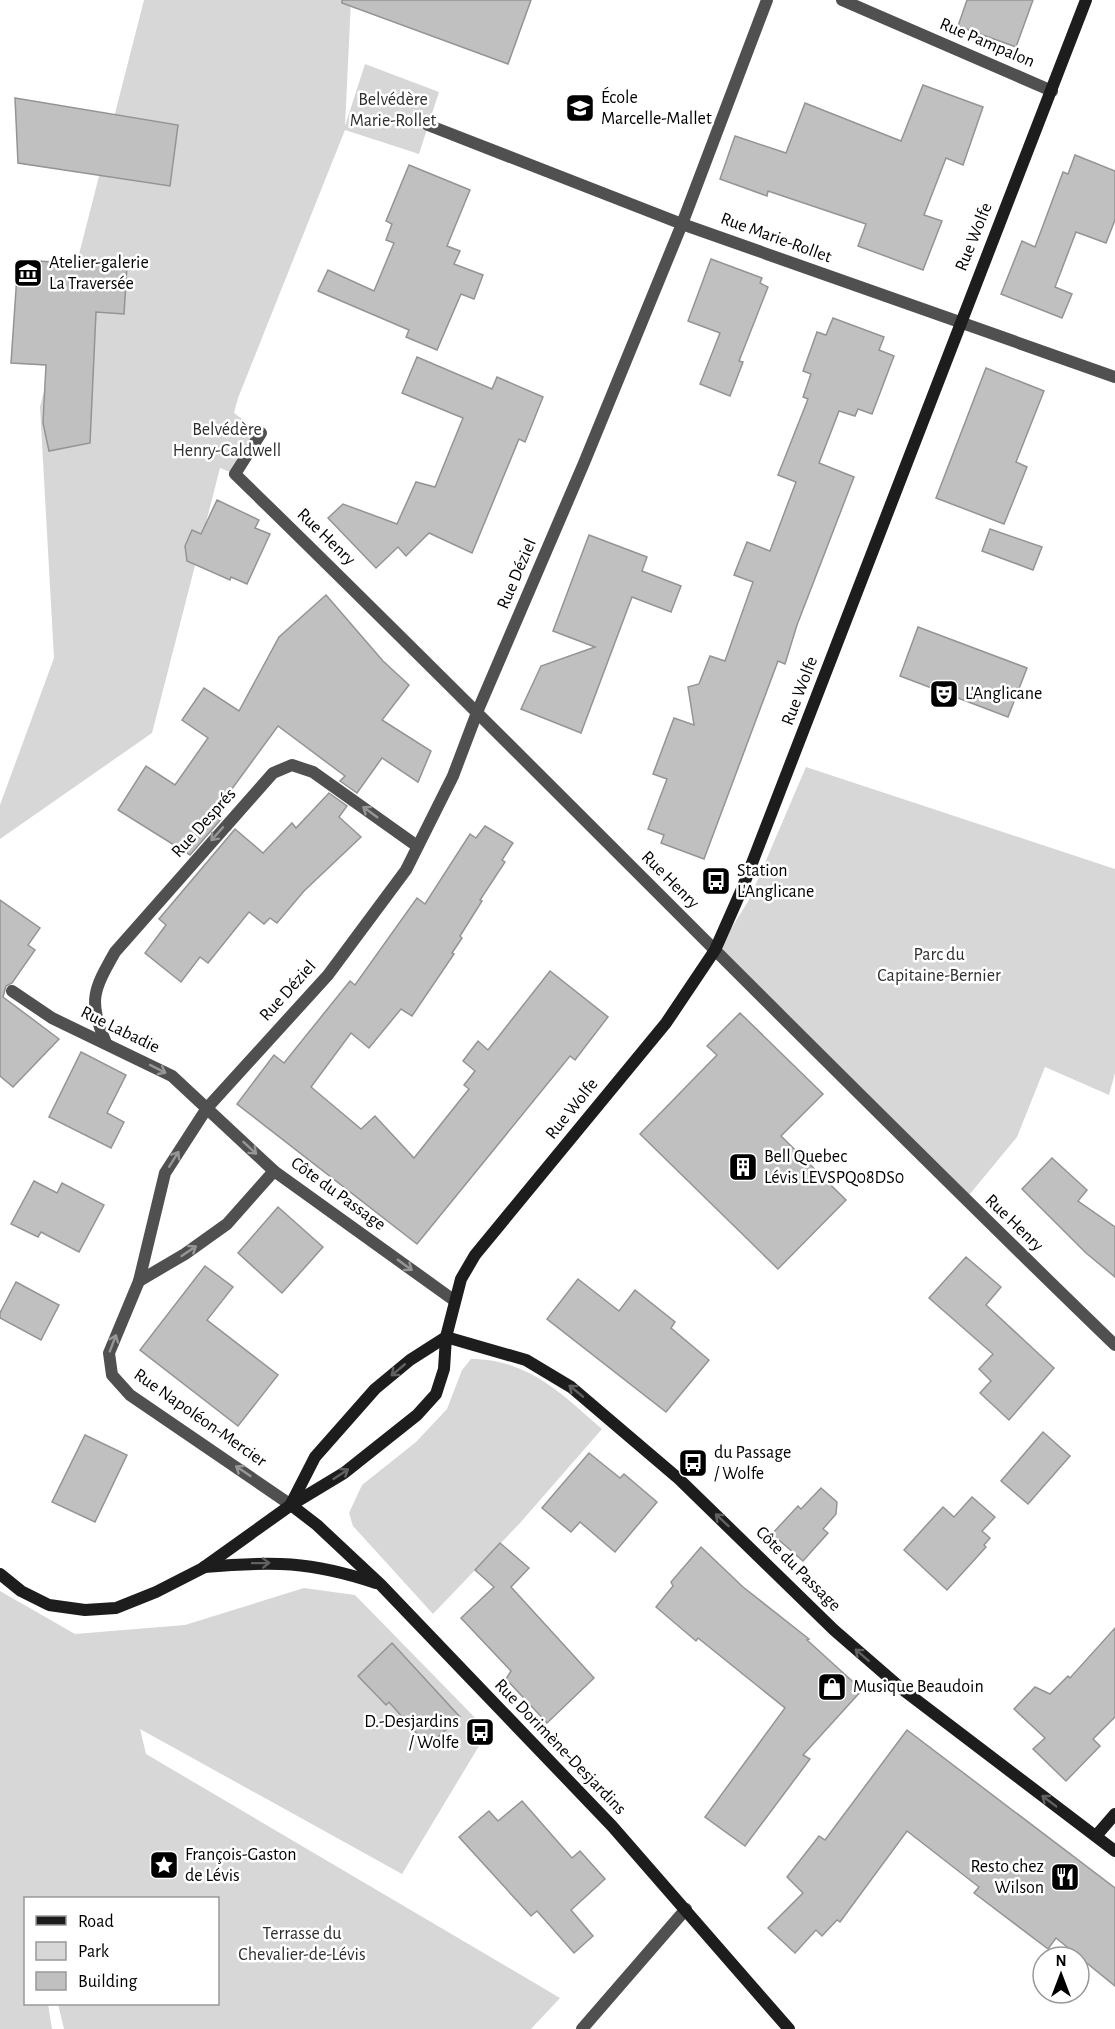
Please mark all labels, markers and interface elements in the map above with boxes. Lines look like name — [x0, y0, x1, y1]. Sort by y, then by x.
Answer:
street label: Rue Pampalon — [937, 15, 1037, 71]
place label: École Marcelle-Mallet — [601, 86, 712, 128]
park label: Belvédère Marie-Rollet — [350, 91, 437, 130]
school or university icon: École Marcelle-Mallet — [564, 92, 596, 124]
street label: Rue Wolfe — [952, 200, 996, 274]
street label: Rue Marie-Rollet — [718, 210, 834, 267]
place label: Atelier-galerie La Traversée — [49, 254, 149, 293]
museum icon: Atelier-galerie La Traversée — [12, 257, 44, 289]
park label: Belvédère Henry-Caldwell — [173, 421, 281, 460]
street label: Rue Henry — [293, 505, 359, 569]
street label: Rue Déziel — [494, 536, 540, 612]
street label: Rue Wolfe — [779, 654, 821, 728]
theatre icon: L'Anglicane — [928, 678, 960, 710]
place label: L'Anglicane — [965, 685, 1042, 703]
street label: Rue Després — [168, 785, 240, 861]
one-way arrow — [362, 806, 378, 818]
one-way arrow — [210, 827, 224, 842]
street label: Rue Henry — [638, 848, 702, 912]
place label: Station L'Anglicane — [737, 862, 814, 901]
bus stop icon: Station L'Anglicane — [700, 865, 732, 897]
park label: Parc du Capitaine-Bernier — [877, 946, 1001, 985]
street label: Rue Déziel — [256, 957, 320, 1025]
street label: Rue Labadie — [78, 1003, 162, 1057]
one-way arrow — [149, 1063, 167, 1075]
street label: Rue Wolfe — [542, 1075, 602, 1143]
one-way arrow — [242, 1141, 257, 1155]
place label: Bell Quebec Lévis LEVSPQ08DS0 — [764, 1148, 904, 1187]
one-way arrow — [168, 1151, 180, 1168]
building icon: Bell Quebec Lévis LEVSPQ08DS0 — [727, 1151, 759, 1183]
street label: Côte du Passage — [287, 1154, 389, 1234]
street label: Rue Henry — [981, 1191, 1047, 1255]
one-way arrow — [180, 1245, 196, 1257]
one-way arrow — [397, 1259, 413, 1271]
one-way arrow — [108, 1335, 119, 1353]
one-way arrow — [390, 1363, 406, 1376]
street label: Rue Napoléon-Mercier — [130, 1366, 270, 1471]
one-way arrow — [568, 1385, 584, 1398]
place label: du Passage / Wolfe — [714, 1444, 791, 1483]
bus stop icon: du Passage / Wolfe — [677, 1447, 709, 1479]
one-way arrow — [235, 1464, 252, 1476]
one-way arrow — [332, 1468, 349, 1481]
one-way arrow — [714, 1513, 729, 1527]
street label: Côte du Passage — [752, 1523, 844, 1615]
one-way arrow — [251, 1557, 271, 1569]
one-way arrow — [855, 1648, 870, 1662]
shop icon: Musique Beaudoin — [816, 1671, 848, 1703]
street label: Rue Dorimène-Desjardins — [491, 1676, 629, 1818]
place label: Musique Beaudoin — [853, 1678, 984, 1696]
place label: D.-Desjardins / Wolfe — [364, 1713, 459, 1752]
bus stop icon: D.-Desjardins / Wolfe — [464, 1716, 496, 1748]
one-way arrow — [1041, 1795, 1057, 1807]
place label: François-Gaston de Lévis — [185, 1846, 297, 1885]
place icon: François-Gaston de Lévis — [148, 1849, 180, 1881]
place label: Resto chez Wilson — [970, 1858, 1044, 1897]
restaurant icon: Resto chez Wilson — [1049, 1861, 1081, 1893]
legend — [24, 1897, 219, 2005]
text: Road — [78, 1913, 114, 1931]
park label: Terrasse du Chevalier-de-Lévis — [238, 1925, 366, 1964]
text: Park — [78, 1943, 110, 1961]
north arrow — [1031, 1945, 1091, 2005]
text: N — [1055, 1953, 1067, 1969]
text: Building — [78, 1973, 138, 1991]

